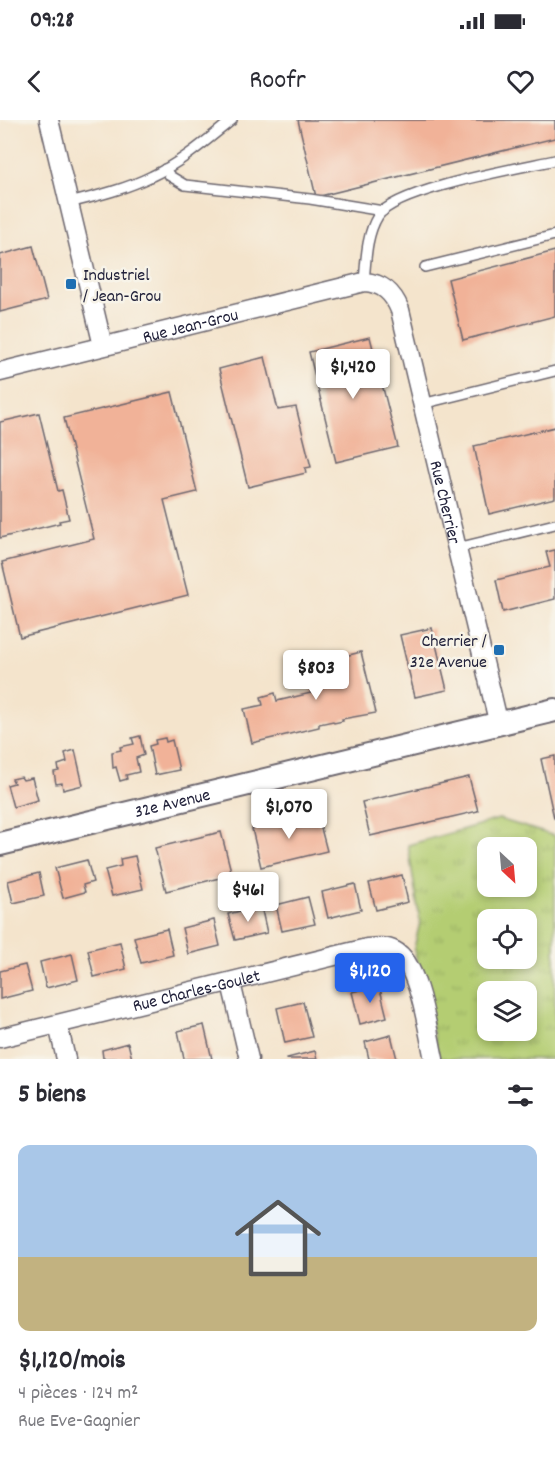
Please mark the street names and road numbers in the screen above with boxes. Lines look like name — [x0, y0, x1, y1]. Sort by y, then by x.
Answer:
street label: Rue Jean-Grou — [141, 304, 241, 351]
street label: Rue Cherrier — [421, 458, 465, 547]
street label: 32e Avenue — [132, 784, 213, 826]
street label: Rue Charles-Goulet — [130, 965, 264, 1020]

